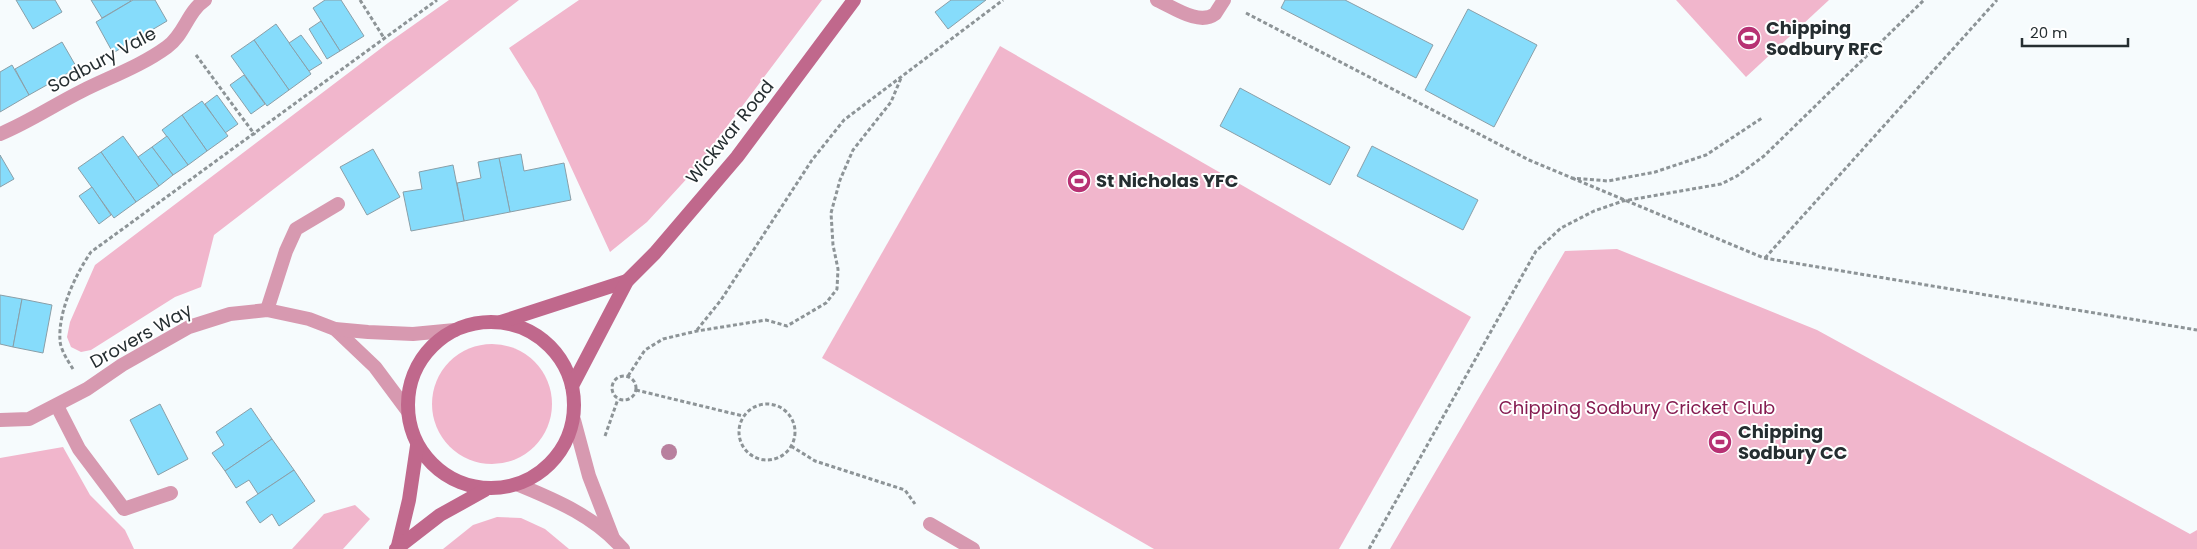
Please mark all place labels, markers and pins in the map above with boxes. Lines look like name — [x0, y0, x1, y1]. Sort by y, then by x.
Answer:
place label: Chipping Sodbury RFC — [1766, 15, 1883, 61]
sports icon: Chipping Sodbury RFC — [1736, 25, 1762, 51]
sports icon: St Nicholas YFC — [1066, 168, 1092, 194]
place label: St Nicholas YFC — [1096, 168, 1239, 193]
place label: Chipping Sodbury CC — [1738, 419, 1847, 465]
sports icon: Chipping Sodbury CC — [1707, 429, 1733, 455]

